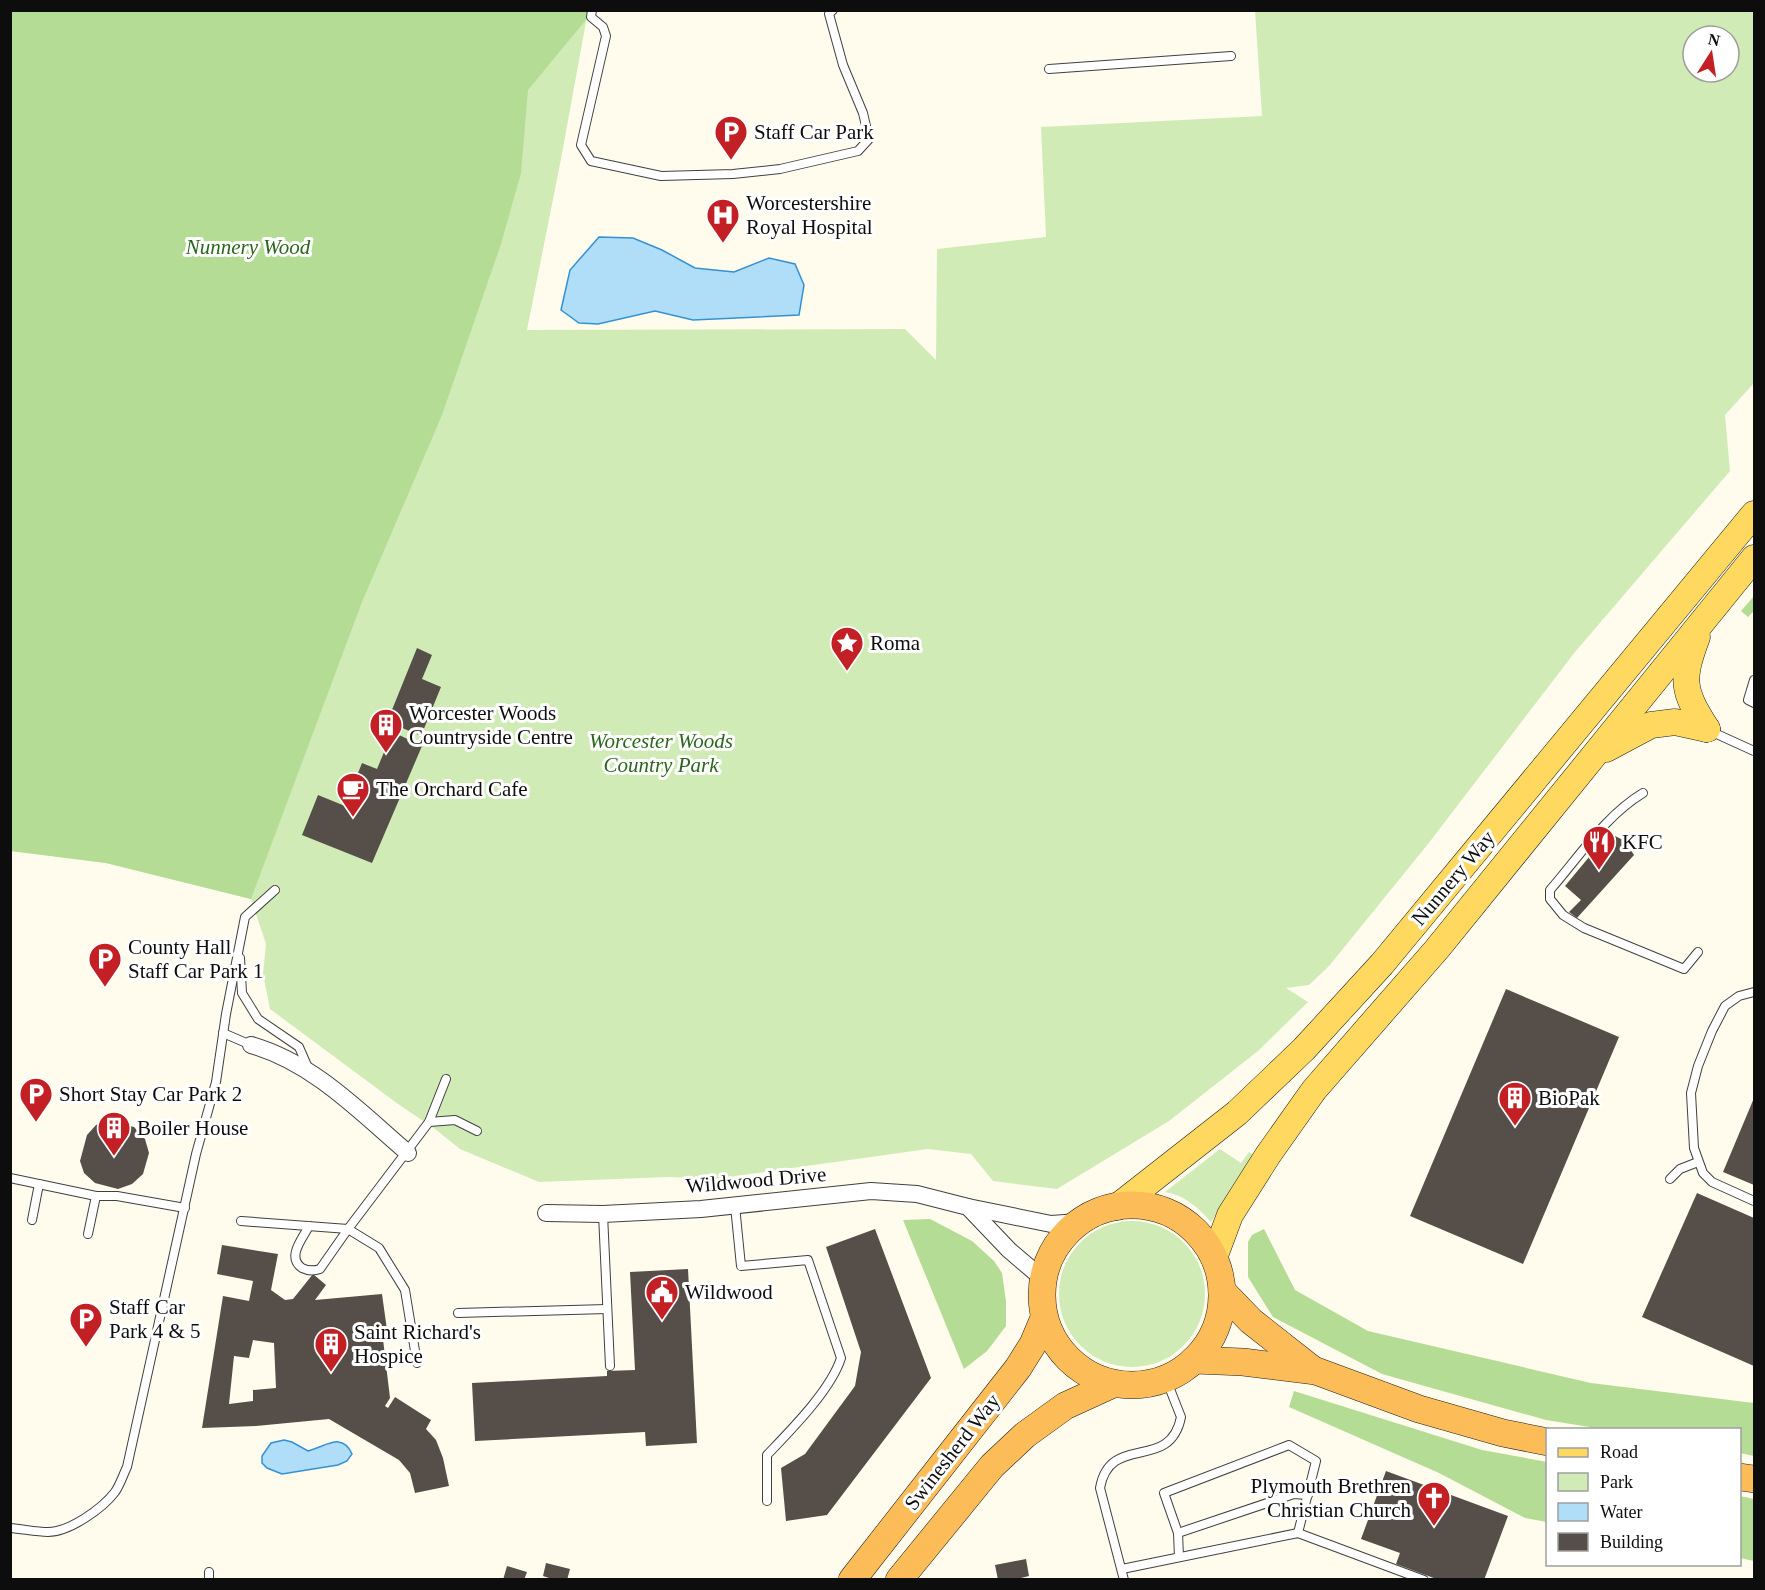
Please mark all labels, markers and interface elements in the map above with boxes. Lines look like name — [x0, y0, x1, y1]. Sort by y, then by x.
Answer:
north arrow — [1681, 24, 1741, 84]
text: N — [1707, 30, 1722, 49]
parking icon: Staff Car Park — [713, 114, 749, 161]
place label: Staff Car Park — [754, 120, 874, 144]
place label: Worcestershire Royal Hospital — [746, 191, 873, 239]
hospital icon: Worcestershire Royal Hospital — [705, 197, 741, 244]
park label: Nunnery Wood — [185, 235, 311, 259]
place icon: Roma — [829, 625, 865, 672]
place label: Roma — [870, 631, 921, 655]
place label: Worcester Woods Countryside Centre — [409, 701, 573, 749]
building icon: Worcester Woods Countryside Centre — [368, 707, 404, 754]
park label: Worcester Woods Country Park — [589, 729, 733, 777]
cafe icon: The Orchard Cafe — [335, 771, 371, 818]
place label: The Orchard Cafe — [376, 777, 528, 801]
restaurant icon: KFC — [1581, 824, 1617, 871]
street label: Nunnery Way — [1406, 825, 1500, 930]
place label: KFC — [1622, 830, 1663, 854]
place label: County Hall Staff Car Park 1 — [128, 935, 264, 983]
parking icon: County Hall Staff Car Park 1 — [87, 941, 123, 988]
parking icon: Short Stay Car Park 2 — [18, 1076, 54, 1123]
building icon: BioPak — [1497, 1080, 1533, 1127]
place label: Short Stay Car Park 2 — [59, 1082, 242, 1106]
place label: BioPak — [1538, 1086, 1600, 1110]
building icon: Boiler House — [96, 1110, 132, 1157]
place label: Boiler House — [137, 1116, 248, 1140]
street label: Wildwood Drive — [685, 1162, 827, 1198]
public building icon: Wildwood — [644, 1274, 680, 1321]
place label: Wildwood — [685, 1280, 773, 1304]
place label: Staff Car Park 4 & 5 — [109, 1295, 201, 1343]
parking icon: Staff Car Park 4 & 5 — [68, 1301, 104, 1348]
place label: Saint Richard's Hospice — [354, 1320, 481, 1368]
building icon: Saint Richard's Hospice — [313, 1326, 349, 1373]
street label: Swinesherd Way — [899, 1389, 1005, 1515]
legend — [1546, 1428, 1741, 1566]
text: Road — [1600, 1442, 1638, 1462]
text: Park — [1600, 1472, 1633, 1492]
place label: Plymouth Brethren Christian Church — [1251, 1474, 1411, 1522]
church icon: Plymouth Brethren Christian Church — [1416, 1480, 1452, 1527]
text: Water — [1600, 1502, 1643, 1522]
text: Building — [1600, 1532, 1663, 1552]

